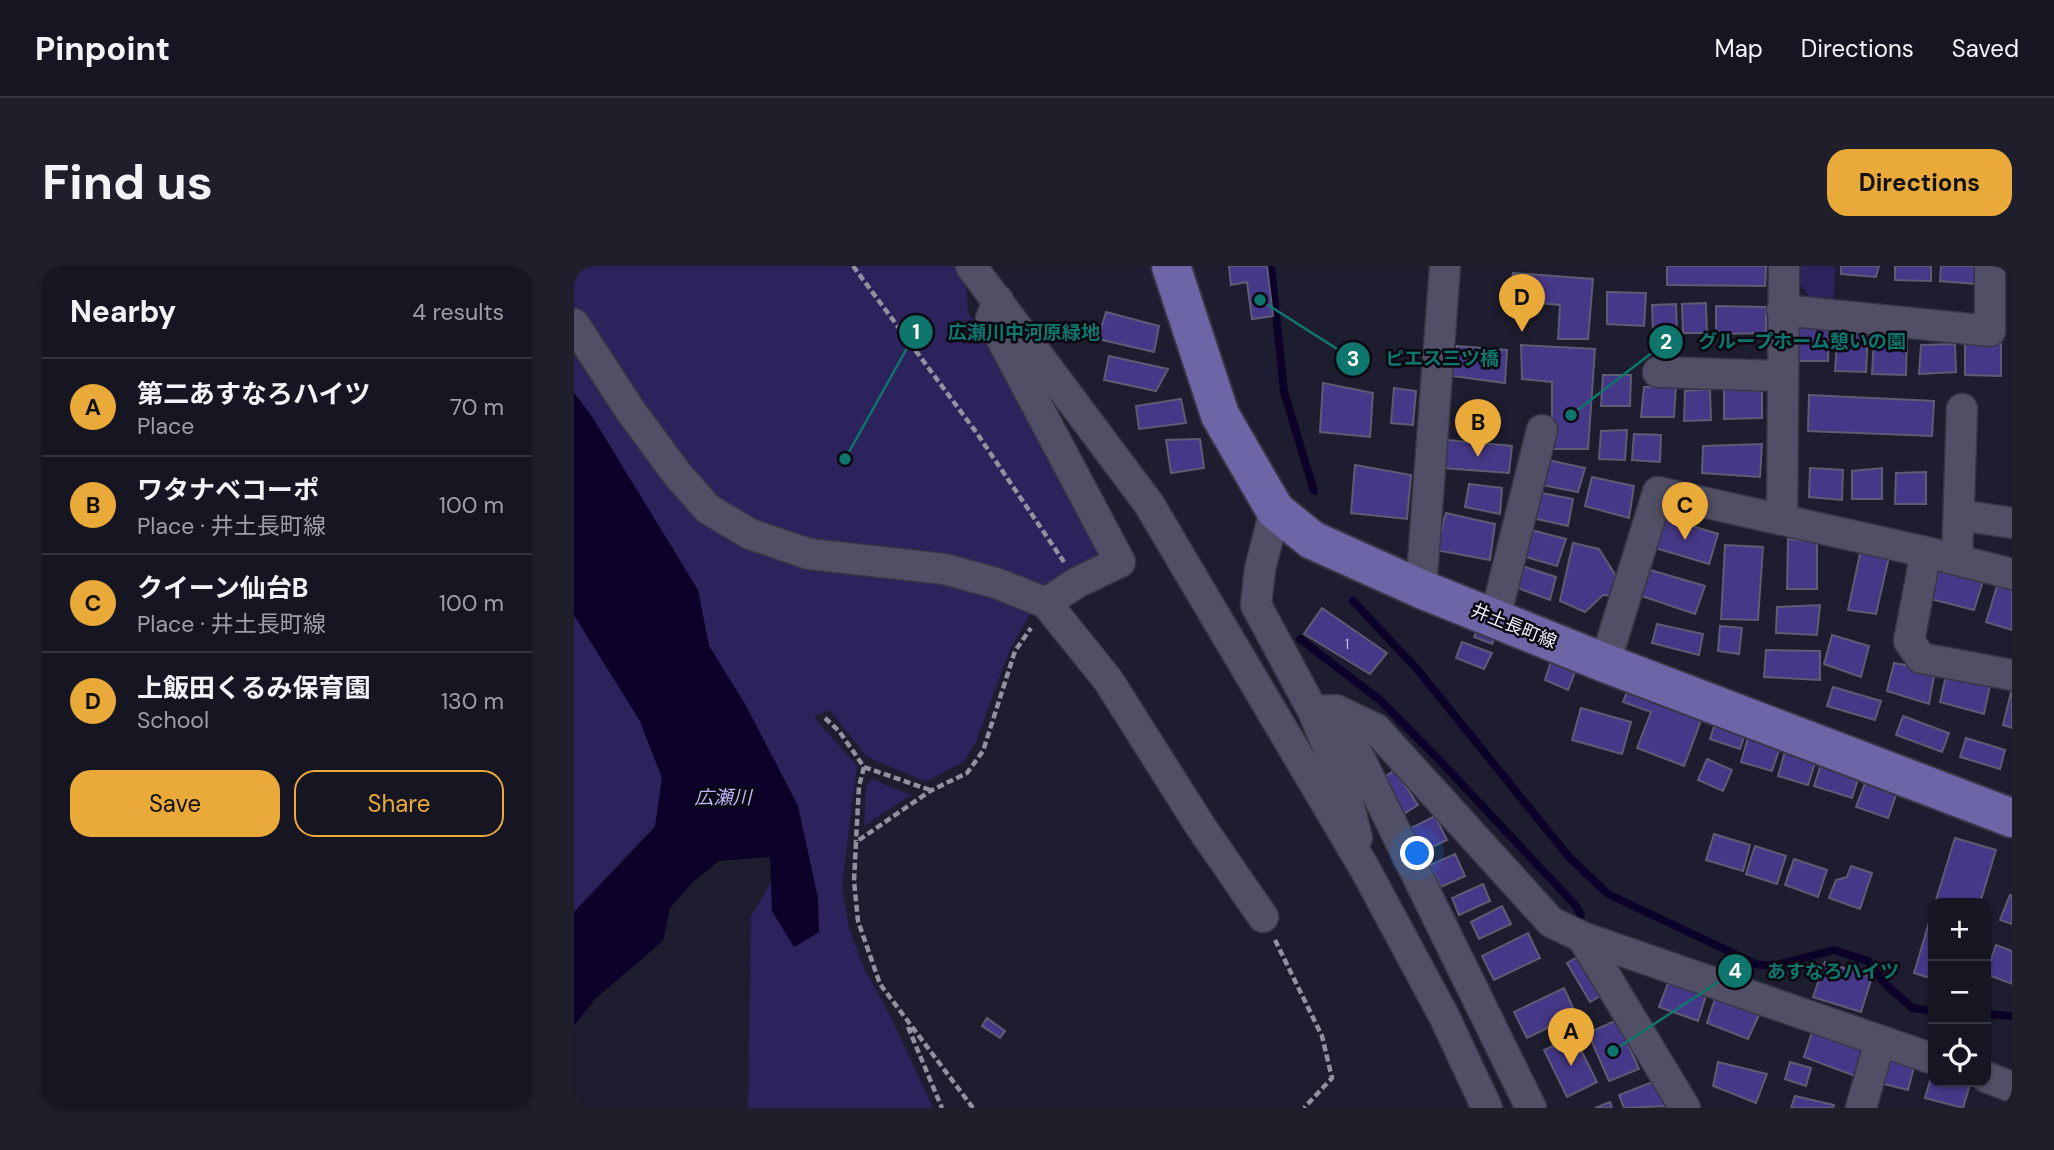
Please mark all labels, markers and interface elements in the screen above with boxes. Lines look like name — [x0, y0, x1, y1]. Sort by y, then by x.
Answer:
text: Pinpoint — [35, 27, 170, 70]
text: Map — [1715, 33, 1763, 64]
text: Directions — [1801, 33, 1914, 64]
text: Saved — [1952, 33, 2019, 64]
button: Directions — [1827, 149, 2012, 216]
text: Find us — [42, 150, 213, 214]
pin: D — [1499, 274, 1545, 332]
text: Nearby — [70, 292, 176, 331]
text: 4 results — [412, 297, 504, 327]
callout: 広瀬川中河原緑地 — [899, 312, 1114, 352]
text: 1 — [912, 318, 920, 346]
text: 広瀬川中河原緑地 — [948, 320, 1100, 345]
callout: グループホーム憩いの園 — [1648, 322, 1920, 362]
text: 2 — [1660, 328, 1672, 356]
text: グループホーム憩いの園 — [1698, 329, 1906, 354]
callout: ピエス三ツ橋 — [1336, 339, 1513, 379]
text: 3 — [1347, 345, 1359, 373]
text: ピエス三ツ橋 — [1385, 346, 1499, 371]
text: 第二あすなろハイツ — [137, 377, 370, 411]
text: A — [85, 392, 101, 422]
text: 70 m — [450, 392, 504, 422]
pin: B — [1455, 399, 1501, 457]
text: Place — [137, 411, 194, 441]
text: ワタナベコーポ — [137, 473, 319, 507]
pin: C — [1662, 482, 1708, 540]
text: B — [86, 490, 100, 520]
text: 100 m — [439, 490, 504, 520]
text: Place · 井土長町線 — [137, 511, 326, 541]
text: クイーン仙台B — [137, 571, 308, 605]
text: C — [85, 588, 101, 618]
text: 100 m — [439, 588, 504, 618]
street label: 井土長町線 — [1468, 598, 1560, 654]
text: Place · 井土長町線 — [137, 609, 326, 639]
house number: 1 — [1345, 635, 1349, 653]
text: 上飯田くるみ保育園 — [137, 671, 370, 705]
text: D — [85, 686, 101, 716]
text: 130 m — [441, 686, 504, 716]
text: School — [137, 705, 209, 735]
button: Save — [70, 770, 280, 837]
button: Share — [294, 770, 504, 837]
water label: 広瀬川 — [694, 785, 753, 810]
your location — [1400, 836, 1434, 870]
map controls — [1928, 898, 1991, 1087]
button: + — [1928, 898, 1991, 961]
callout: あすなろハイツ — [1717, 951, 1913, 991]
text: 4 — [1728, 957, 1742, 985]
text: あすなろハイツ — [1767, 959, 1899, 984]
button: − — [1928, 961, 1991, 1024]
pin: A — [1548, 1008, 1594, 1066]
button: locate — [1928, 1024, 1991, 1087]

